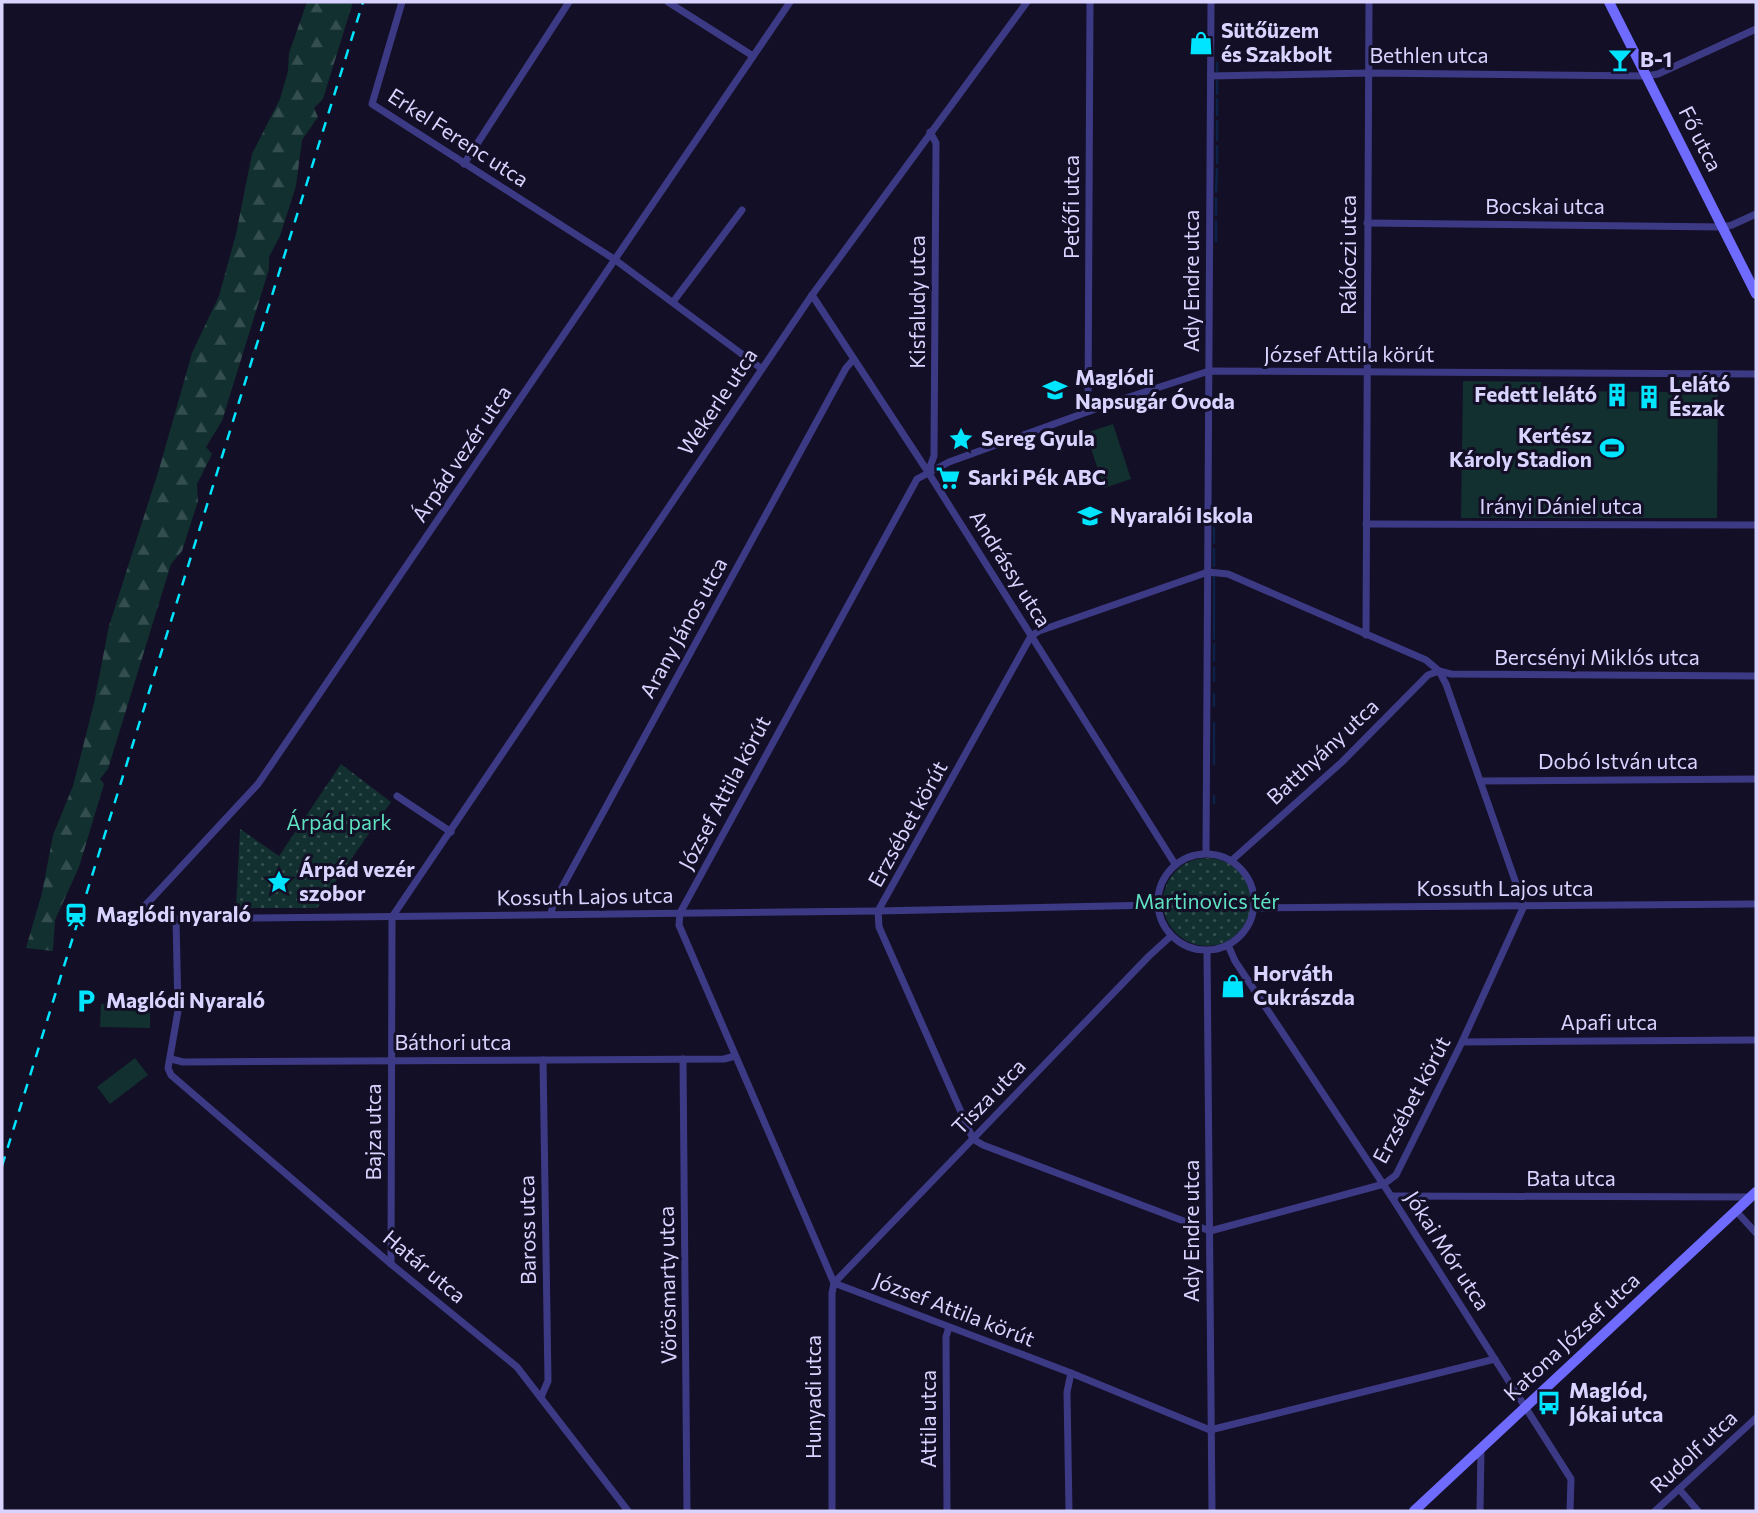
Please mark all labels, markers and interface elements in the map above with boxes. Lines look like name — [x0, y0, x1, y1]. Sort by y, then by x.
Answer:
place label: Sütőüzem és Szakbolt — [1221, 17, 1332, 66]
shop icon: Sütőüzem és Szakbolt — [1187, 29, 1215, 57]
street label: Bethlen utca — [1369, 42, 1489, 67]
bar icon: B-1 — [1606, 46, 1634, 74]
place label: B-1 — [1640, 46, 1672, 71]
street label: Erkel Ferenc utca — [384, 82, 534, 191]
street label: Fő utca — [1674, 102, 1728, 175]
street label: Petőfi utca — [1058, 155, 1083, 259]
street label: Bocskai utca — [1485, 193, 1605, 218]
street label: Rákóczi utca — [1335, 195, 1360, 315]
street label: Ady Endre utca — [1178, 210, 1203, 352]
street label: Kisfaludy utca — [904, 235, 929, 369]
street label: József Attila körút — [1264, 341, 1434, 366]
street label: Wekerle utca — [672, 343, 762, 459]
place label: Maglódi Napsugár Óvoda — [1075, 364, 1235, 413]
place label: Lelátó Észak — [1669, 371, 1730, 420]
school or university icon: Maglódi Napsugár Óvoda — [1041, 376, 1069, 404]
street label: Árpád vezér utca — [406, 380, 516, 526]
place label: Fedett lelátó — [1474, 381, 1597, 406]
building icon: Fedett lelátó — [1603, 381, 1631, 409]
building icon: Lelátó Észak — [1635, 383, 1663, 411]
place label: Kertész Károly Stadion — [1449, 422, 1592, 471]
place icon: Sereg Gyula — [947, 425, 975, 453]
place label: Sereg Gyula — [981, 425, 1095, 450]
sports icon: Kertész Károly Stadion — [1598, 434, 1626, 462]
supermarket icon: Sarki Pék ABC — [934, 464, 962, 492]
place label: Sarki Pék ABC — [968, 464, 1106, 489]
street label: Irányi Dániel utca — [1480, 493, 1642, 518]
school or university icon: Nyaralói Iskola — [1076, 502, 1104, 530]
place label: Nyaralói Iskola — [1110, 502, 1253, 527]
street label: Andrássy utca — [965, 505, 1057, 631]
street label: Arany János utca — [634, 553, 732, 702]
street label: Bercsényi Miklós utca — [1494, 644, 1700, 669]
street label: Batthyány utca — [1261, 693, 1383, 809]
street label: József Attila körút — [673, 711, 775, 874]
street label: Dobó István utca — [1538, 748, 1698, 773]
street label: Erzsébet körút — [862, 756, 952, 891]
park label: Árpád park — [286, 809, 392, 834]
place label: Árpád vezér szobor — [299, 856, 415, 905]
place icon: Árpád vezér szobor — [265, 868, 293, 896]
street label: Kossuth Lajos utca — [1417, 875, 1594, 900]
street label: Kossuth Lajos utca — [496, 881, 674, 910]
park label: Martinovics tér — [1134, 888, 1280, 913]
station icon: Maglódi nyaraló — [62, 901, 90, 929]
place label: Maglódi nyaraló — [96, 901, 251, 926]
place label: Horváth Cukrászda — [1253, 960, 1355, 1009]
shop icon: Horváth Cukrászda — [1219, 972, 1247, 1000]
parking icon: Maglódi Nyaraló — [72, 987, 100, 1015]
place label: Maglódi Nyaraló — [106, 987, 265, 1012]
street label: Apafi utca — [1560, 1009, 1658, 1034]
street label: Báthori utca — [395, 1029, 512, 1054]
street label: Erzsébet körút — [1367, 1032, 1455, 1167]
street label: Tisza utca — [946, 1053, 1030, 1139]
street label: Bajza utca — [360, 1084, 385, 1180]
street label: Ady Endre utca — [1178, 1160, 1203, 1302]
street label: Bata utca — [1526, 1165, 1616, 1190]
street label: Baross utca — [513, 1175, 540, 1285]
street label: Jókai Mór utca — [1400, 1186, 1496, 1314]
street label: Vörösmarty utca — [653, 1206, 680, 1364]
street label: Határ utca — [379, 1224, 471, 1308]
street label: József Attila körút — [870, 1266, 1039, 1351]
street label: Katona József utca — [1498, 1267, 1644, 1405]
street label: Hunyadi utca — [800, 1335, 825, 1459]
street label: Attila utca — [915, 1370, 940, 1468]
place label: Maglód, Jókai utca — [1569, 1377, 1663, 1426]
bus stop icon: Maglód, Jókai utca — [1535, 1389, 1563, 1417]
street label: Rudolf utca — [1644, 1404, 1742, 1497]

